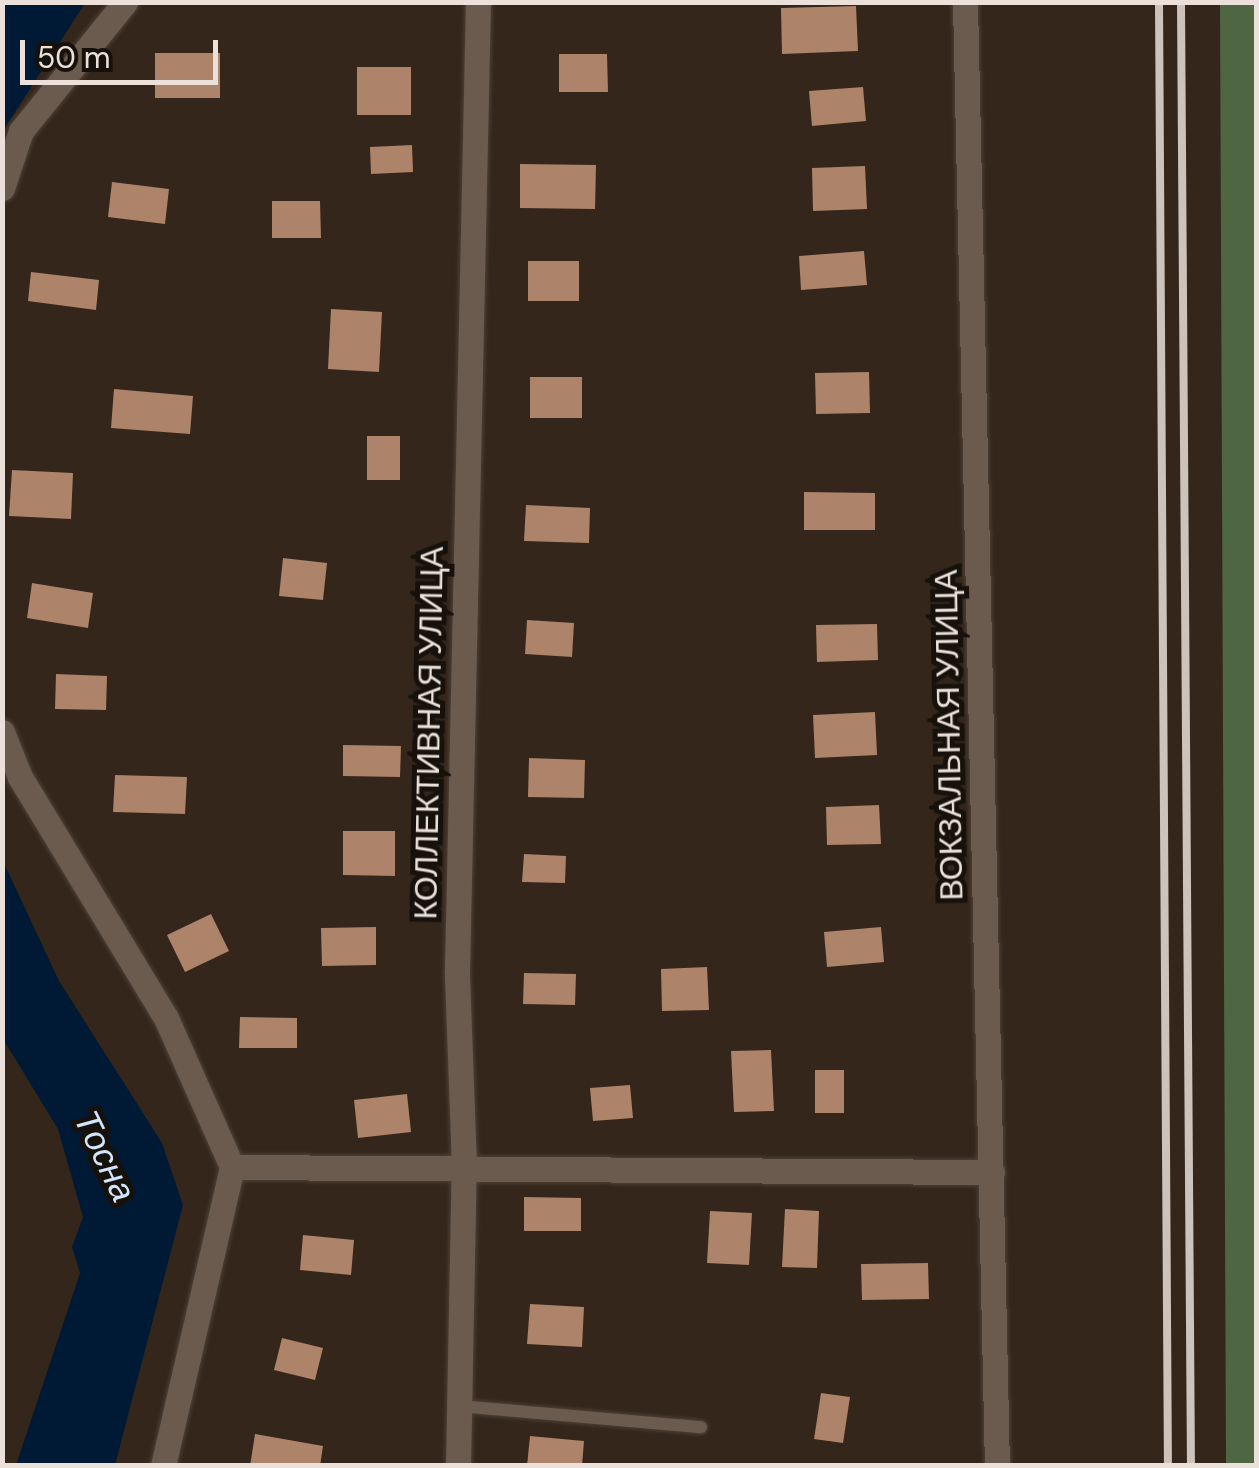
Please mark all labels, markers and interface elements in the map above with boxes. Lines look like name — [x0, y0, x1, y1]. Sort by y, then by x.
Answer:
scale bar — [25, 20, 222, 82]
text: 50 m — [37, 38, 111, 77]
street label: КОЛЛЕКТИВНАЯ УЛИЦА — [407, 546, 451, 920]
street label: ВОКЗАЛЬНАЯ УЛИЦА — [927, 569, 971, 901]
water label: Тосна — [65, 1104, 145, 1208]

